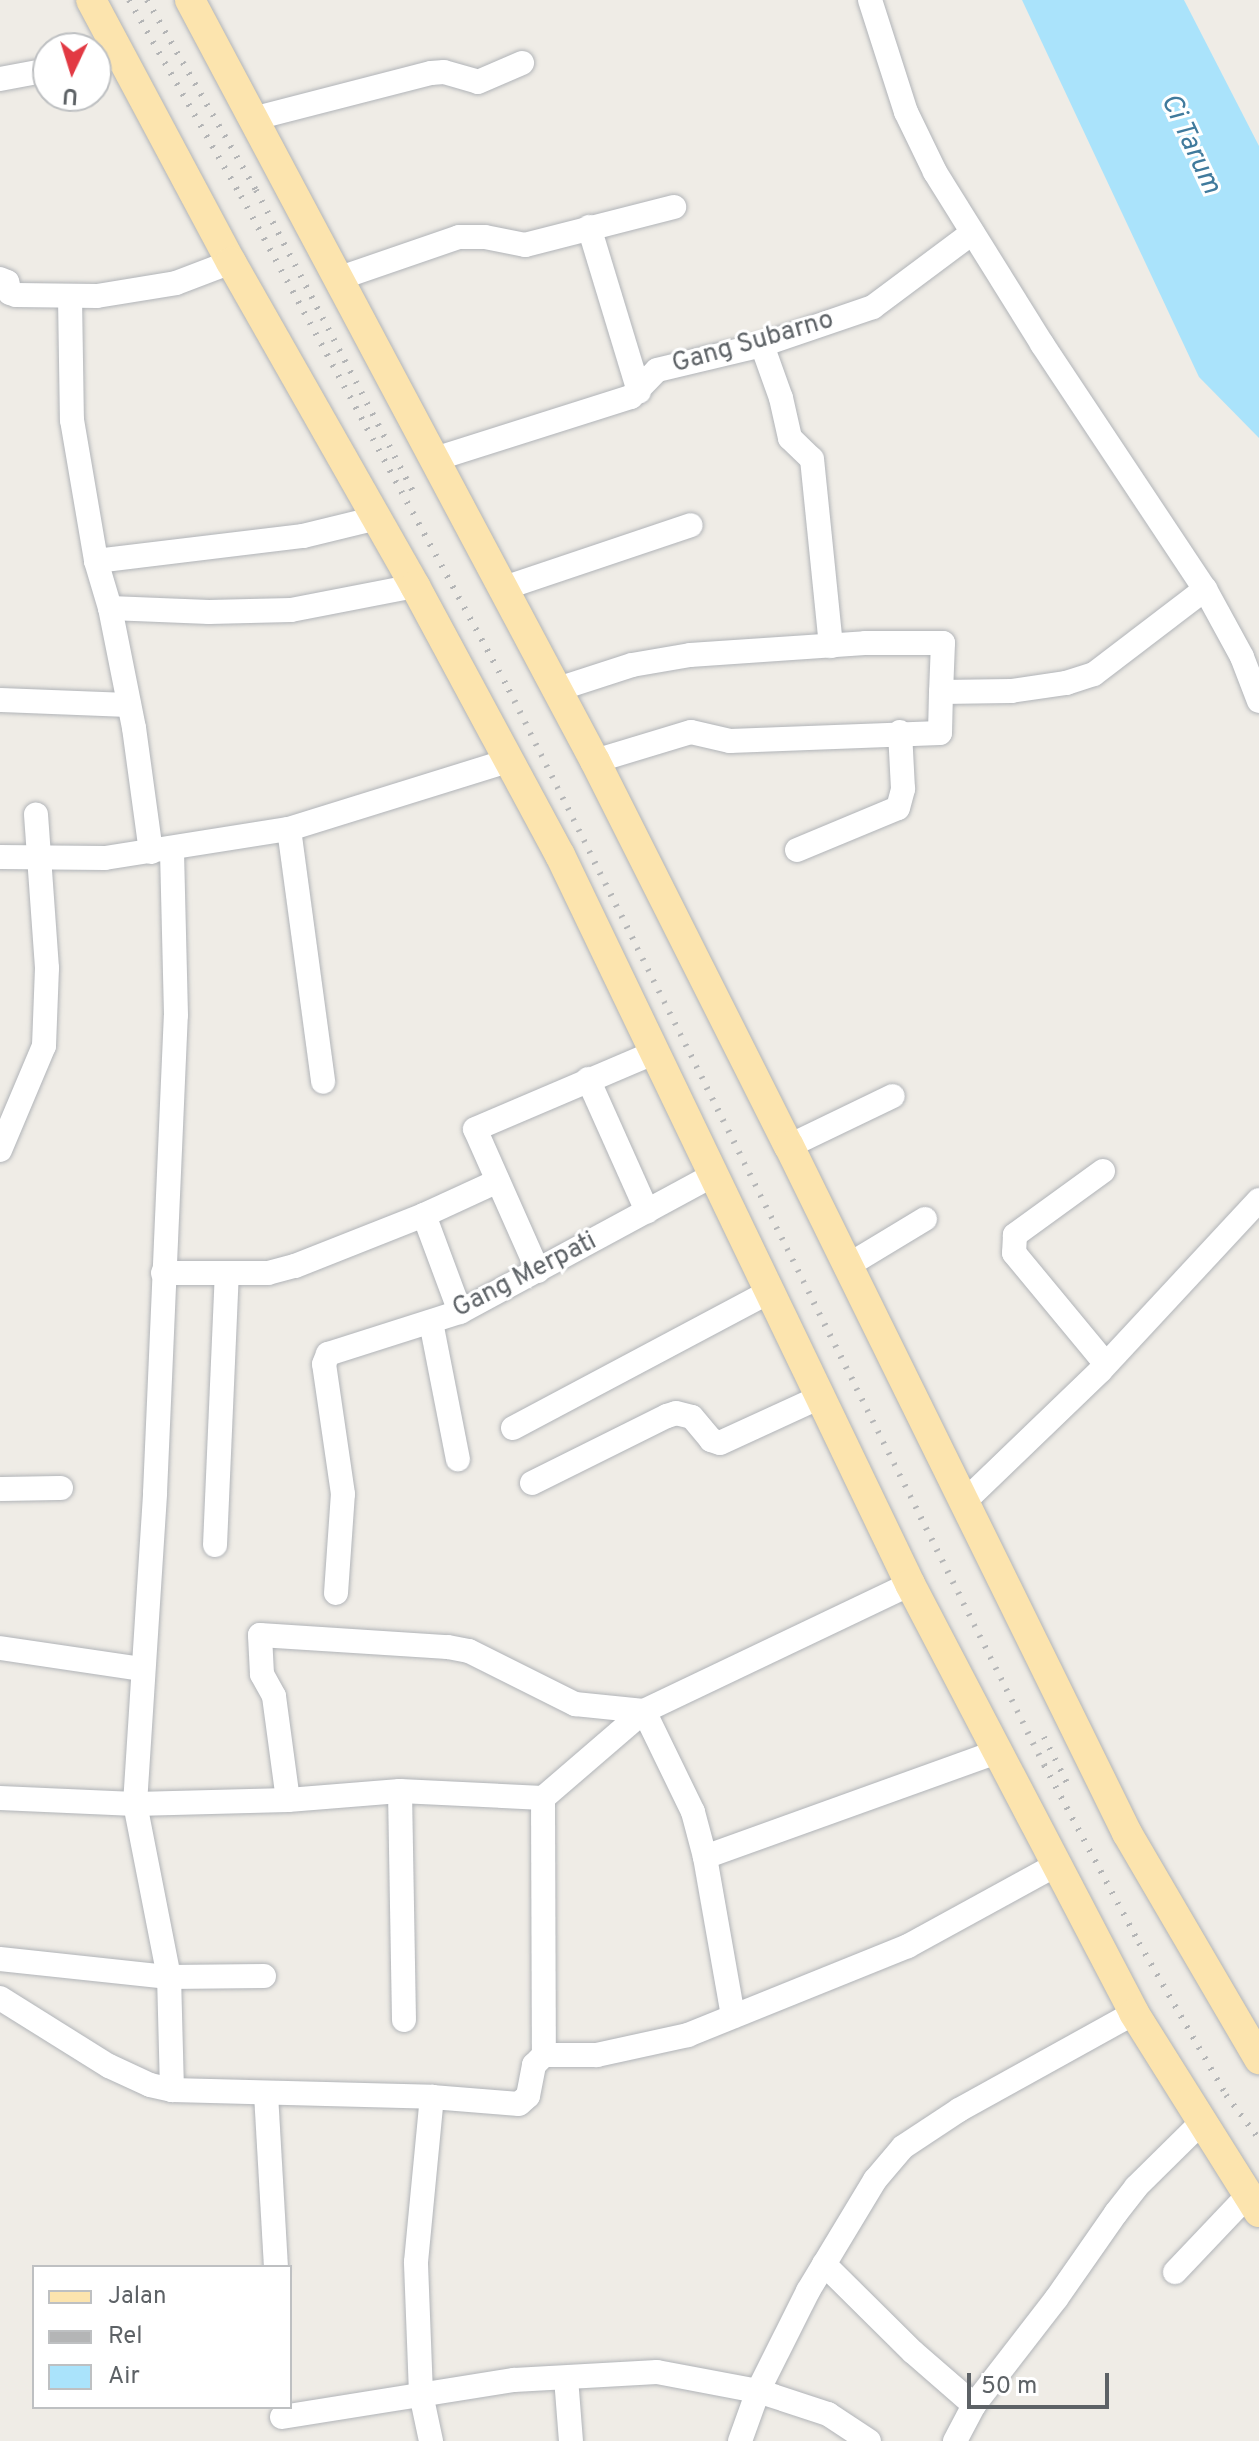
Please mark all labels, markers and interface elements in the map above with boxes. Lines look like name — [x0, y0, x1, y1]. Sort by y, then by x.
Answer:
north arrow — [32, 32, 112, 112]
text: U — [62, 80, 79, 108]
water label: Ci Tarum — [1152, 88, 1228, 200]
street label: Gang Subarno — [669, 305, 837, 381]
street label: Gang Merpati — [448, 1226, 602, 1326]
legend — [32, 2265, 292, 2409]
text: Jalan — [108, 2282, 166, 2312]
text: Rel — [108, 2322, 143, 2352]
scale bar — [971, 2357, 1113, 2407]
text: Air — [108, 2362, 140, 2392]
text: 50 m — [981, 2372, 1037, 2402]

